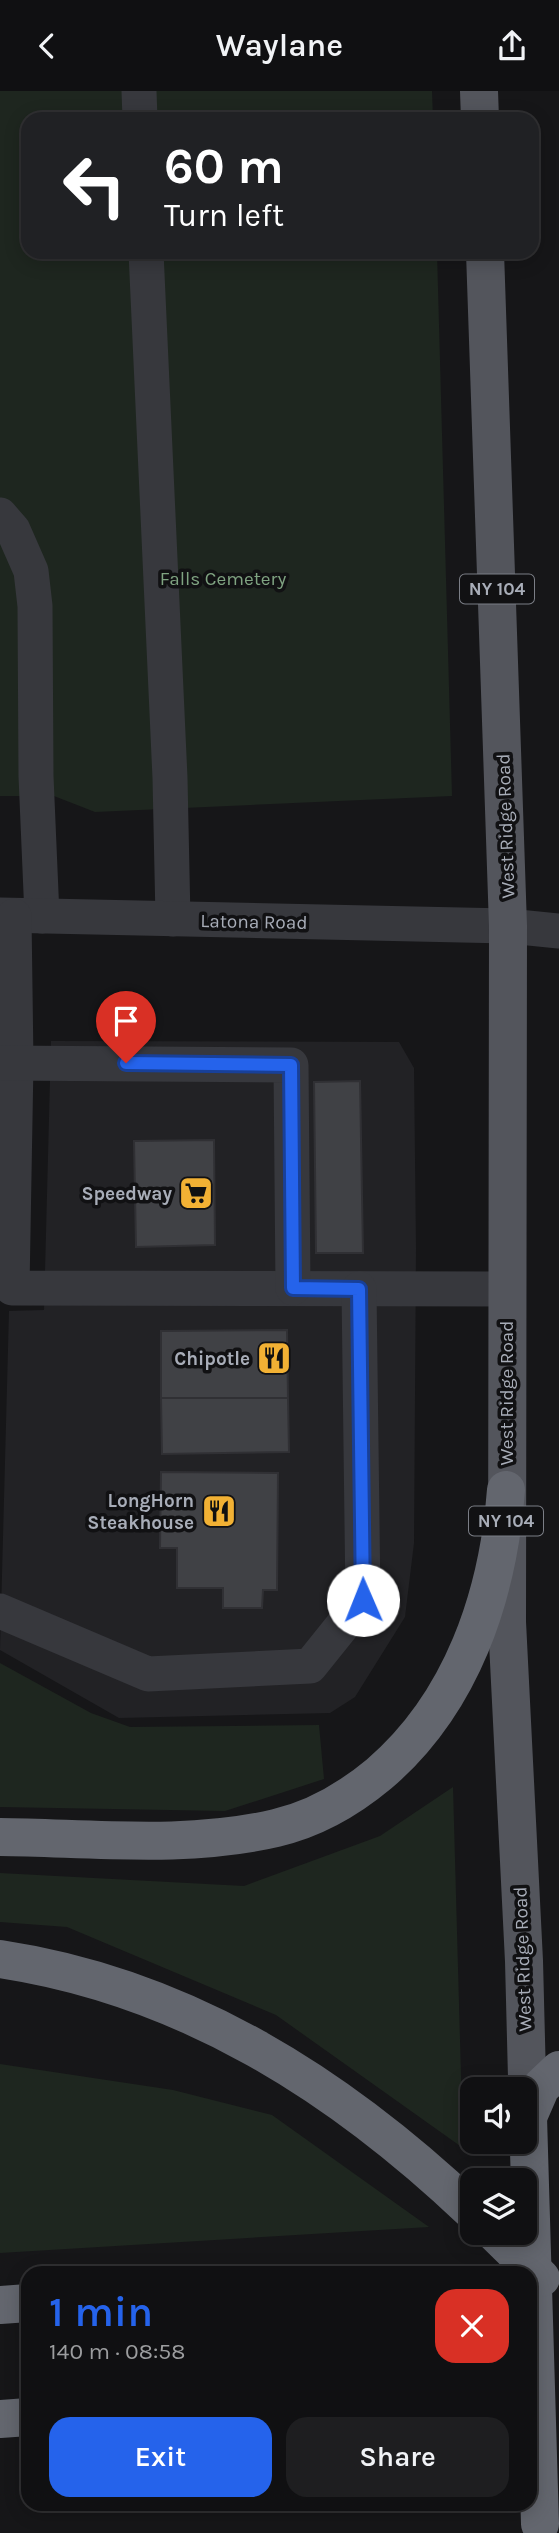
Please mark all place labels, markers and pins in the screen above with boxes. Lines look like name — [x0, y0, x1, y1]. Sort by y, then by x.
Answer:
pin — [96, 991, 156, 1063]
supermarket icon: Speedway — [177, 1174, 215, 1212]
place label: Speedway — [81, 1183, 172, 1205]
restaurant icon: Chipotle — [255, 1339, 293, 1377]
place label: Chipotle — [174, 1348, 250, 1370]
place label: LongHorn Steakhouse — [87, 1490, 194, 1534]
restaurant icon: LongHorn Steakhouse — [200, 1492, 238, 1530]

